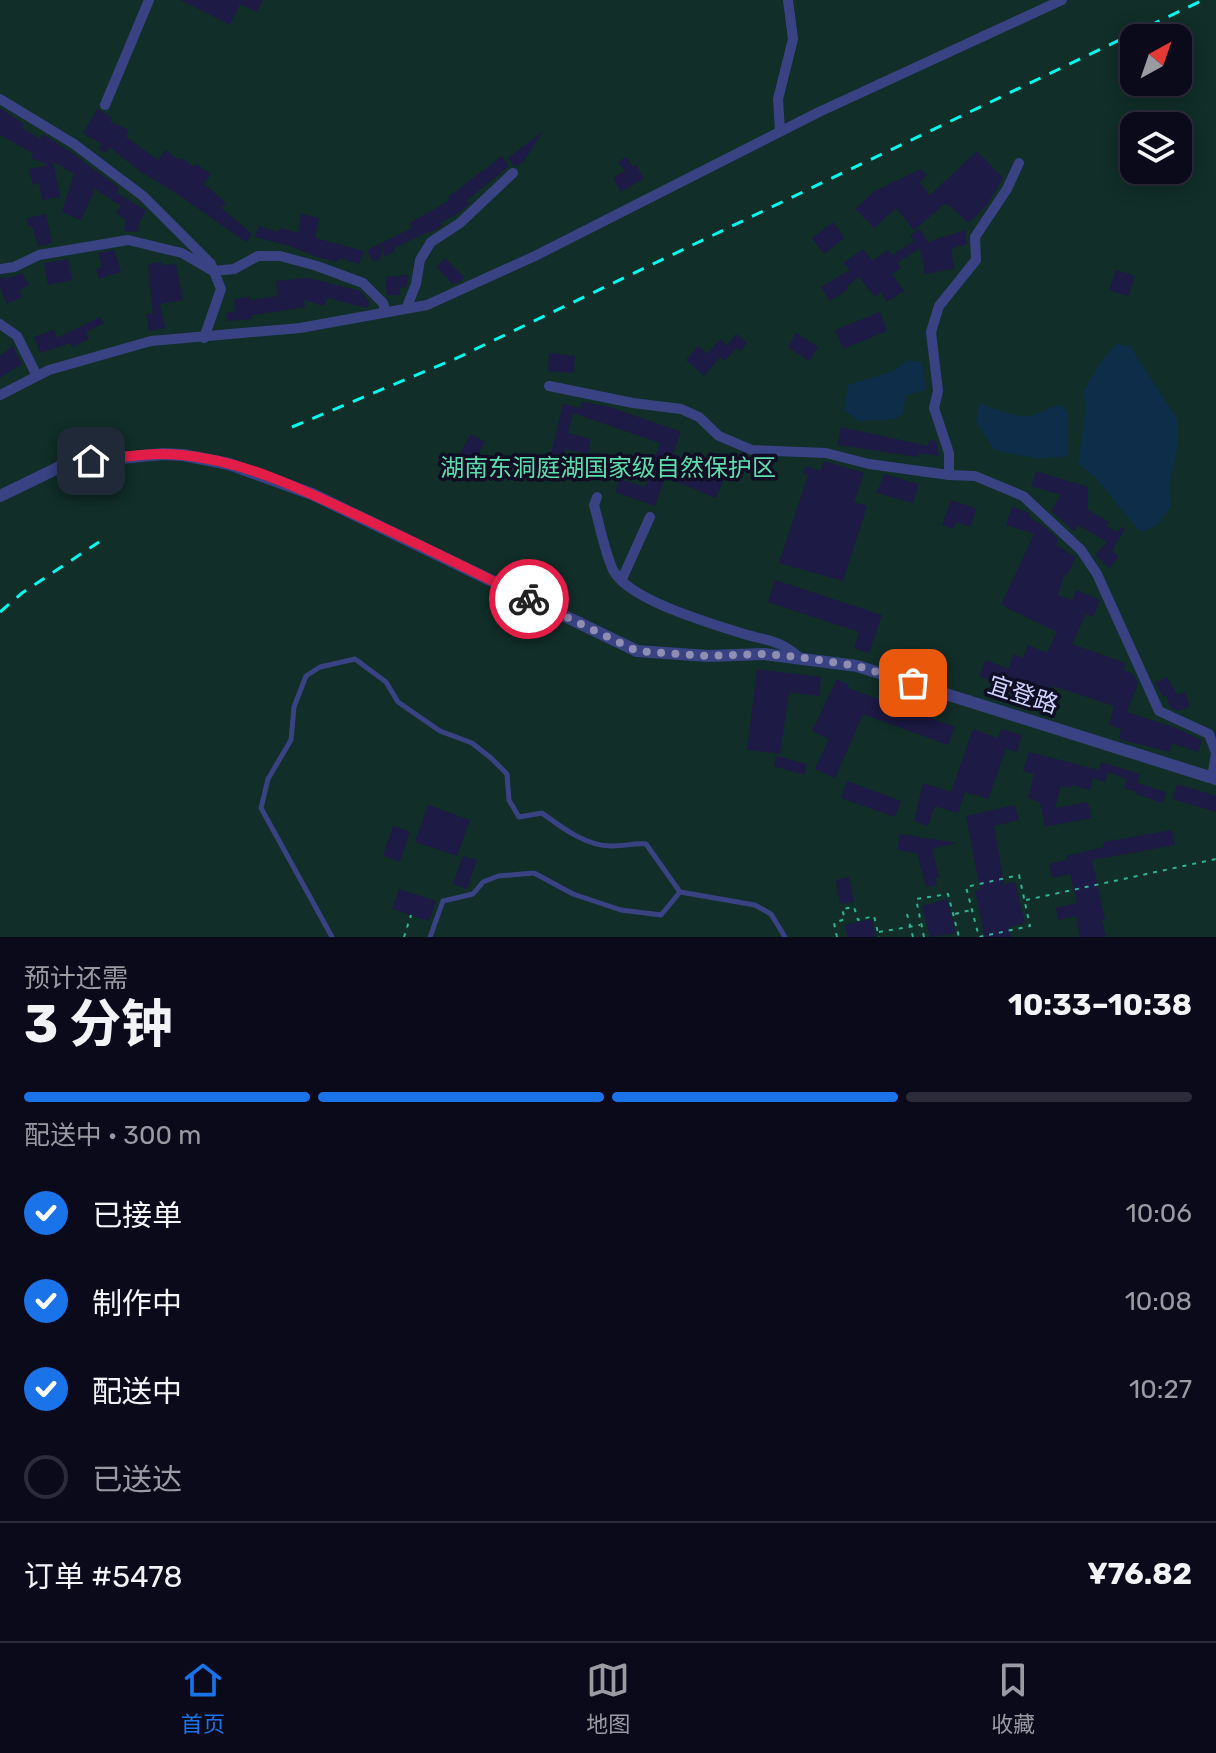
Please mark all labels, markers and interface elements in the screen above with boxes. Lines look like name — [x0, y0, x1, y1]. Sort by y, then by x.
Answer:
north arrow — [1120, 24, 1192, 96]
map controls — [1120, 24, 1192, 184]
button: layers — [1120, 112, 1192, 184]
pin — [57, 427, 125, 495]
icon: home — [69, 439, 113, 483]
park label: 湖南东洞庭湖国家级自然保护区 — [440, 454, 776, 482]
courier — [489, 559, 569, 639]
icon: bike — [507, 577, 551, 621]
pin — [879, 649, 947, 717]
icon: bag — [891, 661, 935, 705]
street label: 宜登路 — [984, 671, 1062, 719]
text: 预计还需 — [24, 963, 128, 994]
text: 10:33–10:38 — [1008, 987, 1192, 1023]
text: 3 分钟 — [24, 993, 173, 1055]
text: 配送中 · 300 m — [24, 1120, 201, 1151]
icon: check — [24, 1191, 68, 1235]
text: 已接单 — [92, 1198, 182, 1234]
text: 10:06 — [1126, 1198, 1192, 1229]
icon: check — [24, 1279, 68, 1323]
text: 制作中 — [92, 1286, 182, 1322]
text: 10:08 — [1125, 1286, 1192, 1317]
icon: check — [24, 1367, 68, 1411]
text: 配送中 — [92, 1374, 182, 1410]
text: 10:27 — [1129, 1374, 1192, 1405]
text: 已送达 — [92, 1462, 182, 1498]
text: ¥76.82 — [1087, 1556, 1192, 1592]
text: 订单 #5478 — [24, 1559, 183, 1595]
tab: 首页 — [181, 1658, 225, 1738]
tab: 地图 — [586, 1658, 630, 1738]
tab: 收藏 — [991, 1658, 1035, 1738]

